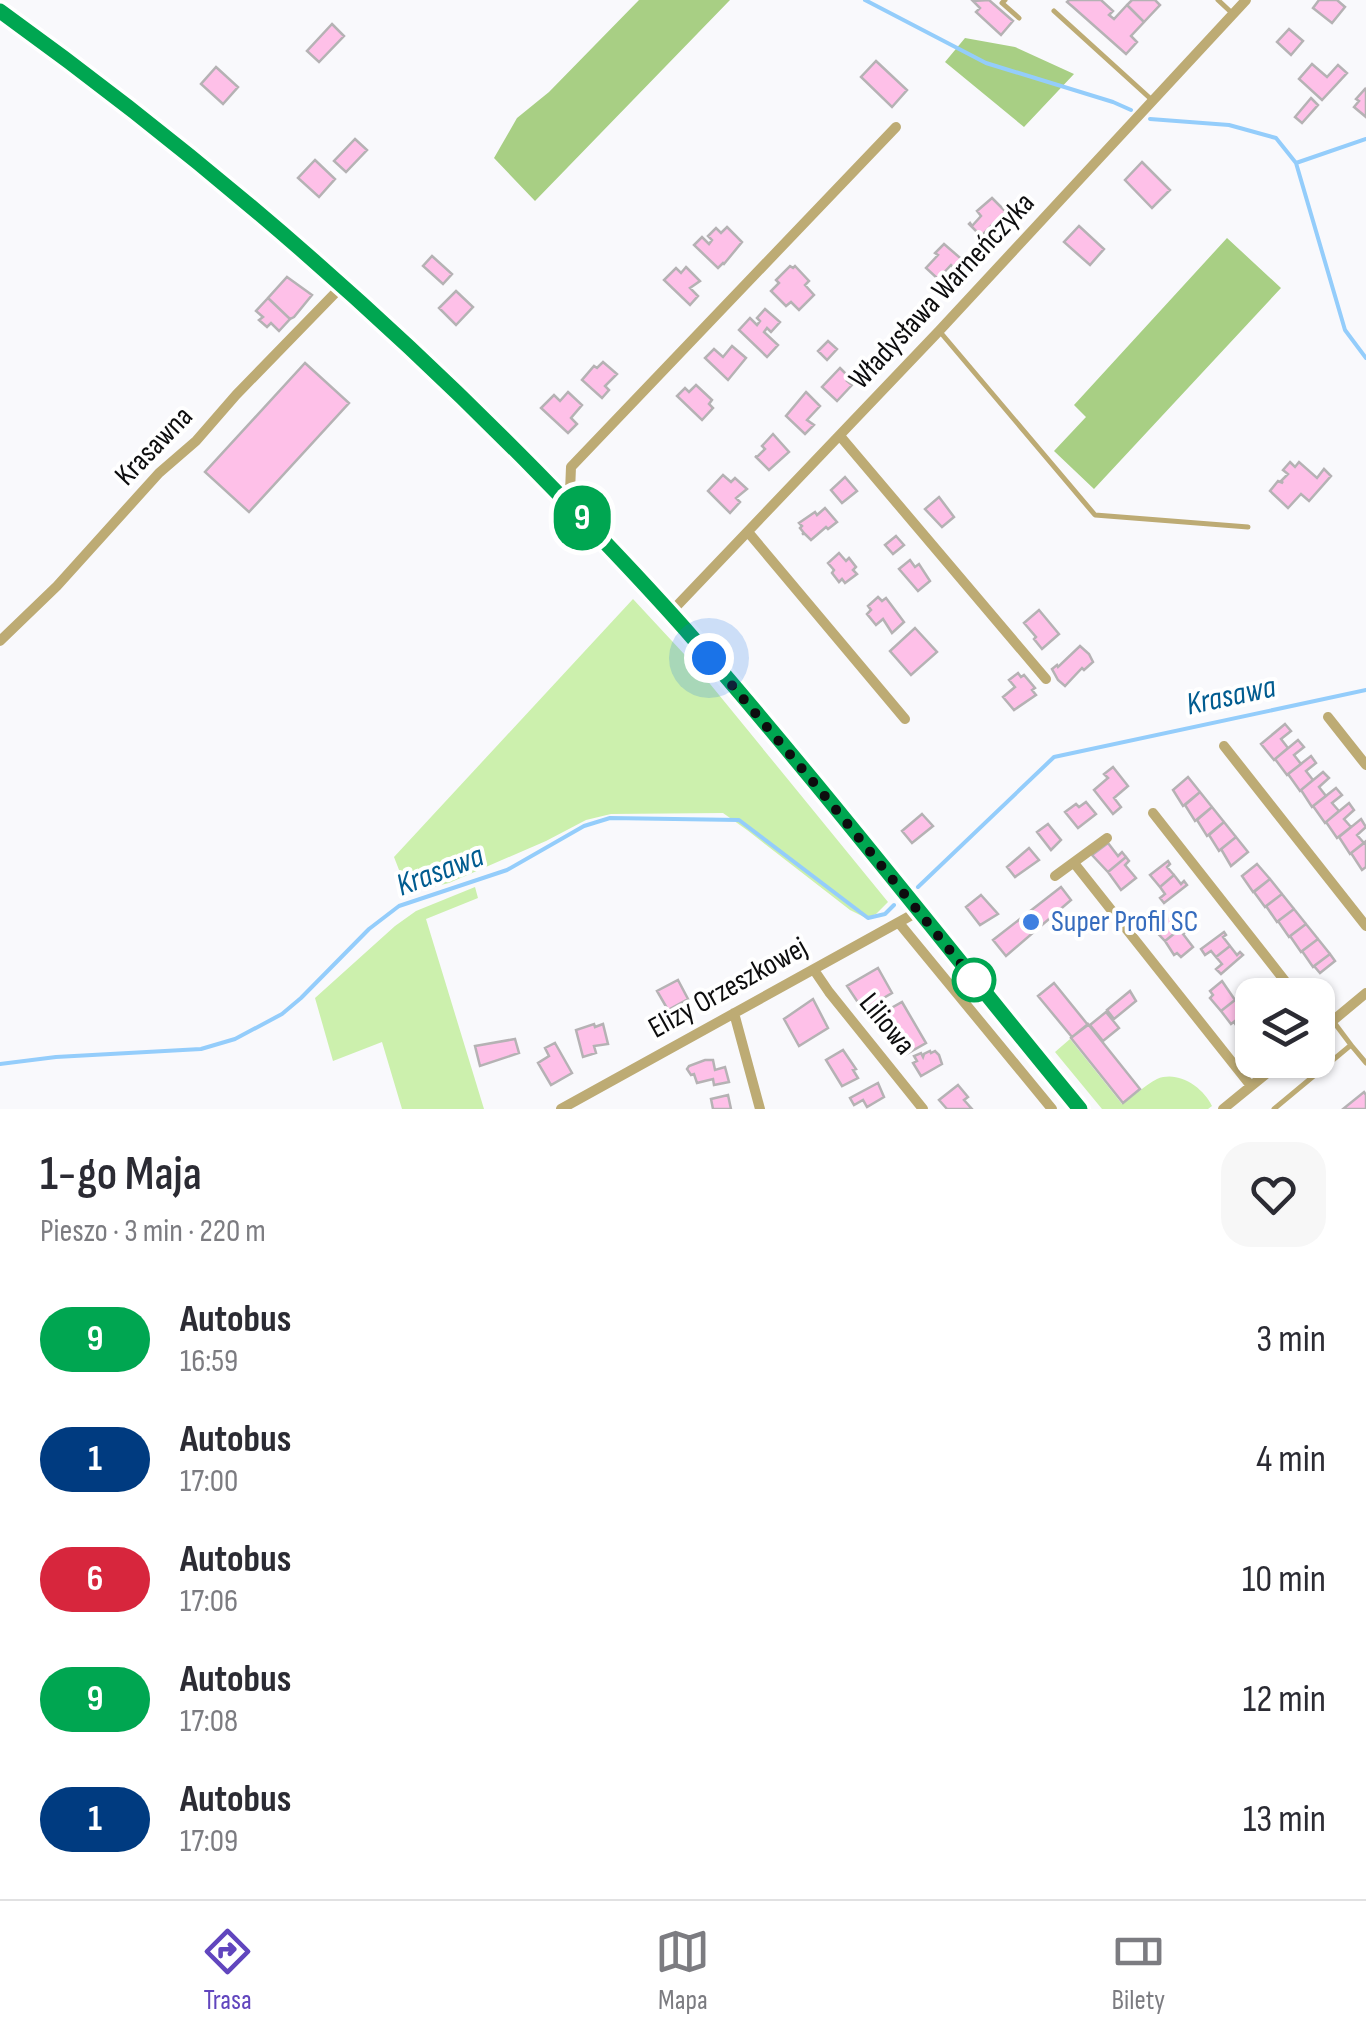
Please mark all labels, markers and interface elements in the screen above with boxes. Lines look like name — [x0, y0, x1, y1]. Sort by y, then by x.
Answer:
street label: Władysława Warneńczyka — [842, 185, 1042, 397]
street label: Krasawna — [108, 399, 200, 493]
line badge: 9 — [550, 486, 614, 550]
text: 9 — [574, 497, 590, 540]
your location — [684, 633, 734, 683]
water label: Krasawa — [1183, 668, 1279, 724]
water label: Krasawa — [391, 837, 489, 905]
place label: Super Profil SC — [1051, 904, 1198, 940]
marker: Super Profil SC — [1020, 911, 1042, 933]
street label: Elizy Orzeszkowej — [642, 930, 814, 1046]
unlabelled marker — [953, 959, 995, 1001]
map controls — [1235, 978, 1335, 1078]
button: layers — [1235, 978, 1335, 1078]
street label: Liliowa — [851, 986, 923, 1062]
button: heart — [1221, 1142, 1326, 1247]
text: 1-go Maja — [40, 1146, 202, 1203]
text: Pieszo · 3 min · 220 m — [40, 1212, 266, 1251]
text: Autobus — [180, 1297, 291, 1342]
text: 3 min — [1256, 1317, 1326, 1362]
text: 9 — [87, 1318, 103, 1361]
text: 16:59 — [180, 1342, 238, 1381]
text: Autobus — [180, 1417, 291, 1462]
text: 4 min — [1256, 1437, 1326, 1482]
text: 1 — [88, 1438, 102, 1481]
text: 17:00 — [180, 1462, 238, 1501]
text: Autobus — [180, 1537, 291, 1582]
text: 10 min — [1242, 1557, 1326, 1602]
text: 6 — [87, 1558, 103, 1601]
text: 17:06 — [180, 1582, 238, 1621]
text: Autobus — [180, 1657, 291, 1702]
text: 12 min — [1243, 1677, 1326, 1722]
text: 9 — [87, 1678, 103, 1721]
text: 17:08 — [180, 1702, 238, 1741]
text: Autobus — [180, 1777, 291, 1822]
text: 13 min — [1243, 1797, 1326, 1842]
text: 1 — [88, 1798, 102, 1841]
text: 17:09 — [180, 1822, 238, 1861]
tab: Trasa — [200, 1924, 255, 2017]
tab: Mapa — [655, 1924, 710, 2017]
tab: Bilety — [1111, 1924, 1166, 2017]

